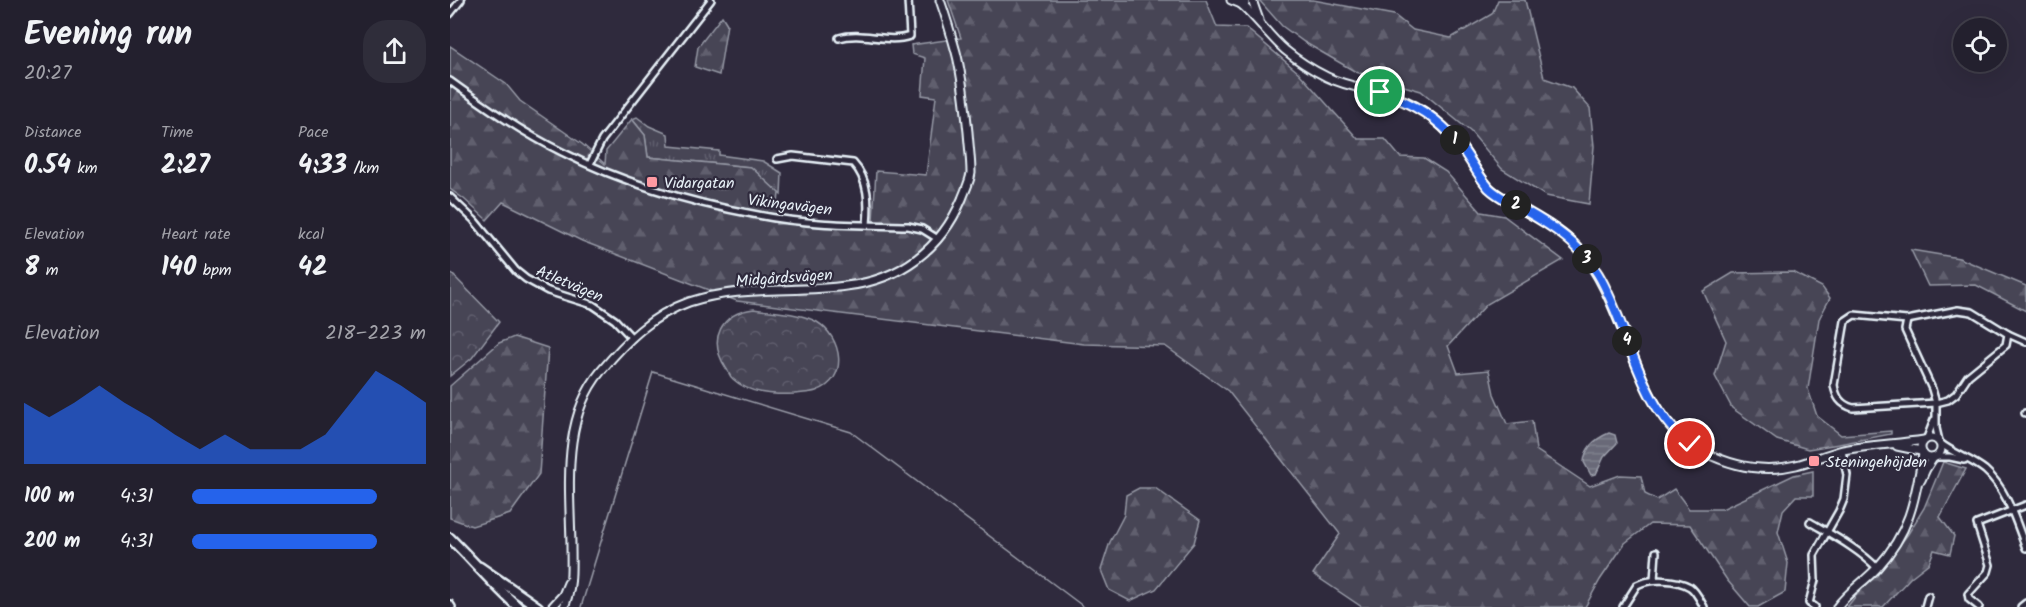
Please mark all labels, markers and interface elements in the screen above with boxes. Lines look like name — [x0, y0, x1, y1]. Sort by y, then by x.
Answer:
text: Evening run — [24, 9, 192, 62]
map controls — [1953, 18, 2007, 72]
button: locate — [1953, 18, 2007, 72]
button: share — [363, 20, 426, 83]
text: 20:27 — [24, 58, 71, 90]
pin — [1354, 66, 1405, 117]
icon: arrive — [1363, 75, 1396, 108]
text: Distance — [24, 120, 82, 145]
text: Time — [161, 120, 193, 145]
text: Pace — [298, 120, 329, 145]
pin: 1 — [1440, 125, 1470, 155]
text: 1 — [1453, 127, 1457, 152]
text: 0.54 — [24, 145, 71, 187]
text: 2:27 — [161, 145, 210, 187]
text: 4:33 — [298, 145, 347, 187]
text: km — [71, 156, 97, 181]
text: /km — [347, 156, 379, 181]
place label: Vidargatan — [664, 171, 734, 196]
marker: Vidargatan — [645, 175, 659, 189]
street label: Vikingavägen — [746, 188, 833, 223]
pin: 2 — [1501, 190, 1531, 220]
text: 2 — [1511, 192, 1521, 217]
text: Elevation — [24, 222, 85, 247]
text: Heart rate — [161, 222, 231, 247]
text: kcal — [298, 222, 324, 247]
pin: 3 — [1572, 244, 1602, 274]
text: 3 — [1583, 246, 1591, 271]
text: 8 — [24, 247, 39, 289]
text: 140 — [161, 247, 196, 289]
text: 42 — [298, 247, 327, 289]
text: m — [39, 258, 59, 283]
text: bpm — [196, 258, 232, 283]
street label: Atletvägen — [532, 259, 607, 310]
street label: Midgårdsvägen — [735, 263, 834, 294]
text: Elevation — [24, 318, 100, 350]
text: 218–223 m — [325, 318, 426, 350]
pin: 4 — [1612, 326, 1642, 356]
text: 4 — [1623, 328, 1631, 353]
pin — [1664, 418, 1715, 469]
icon: check — [1673, 427, 1706, 460]
place label: Steningehöjden — [1826, 450, 1927, 475]
marker: Steningehöjden — [1807, 454, 1821, 468]
text: 100 m — [24, 481, 75, 513]
text: 4:31 — [120, 481, 154, 513]
text: 200 m — [24, 526, 80, 558]
text: 4:31 — [120, 526, 154, 558]

